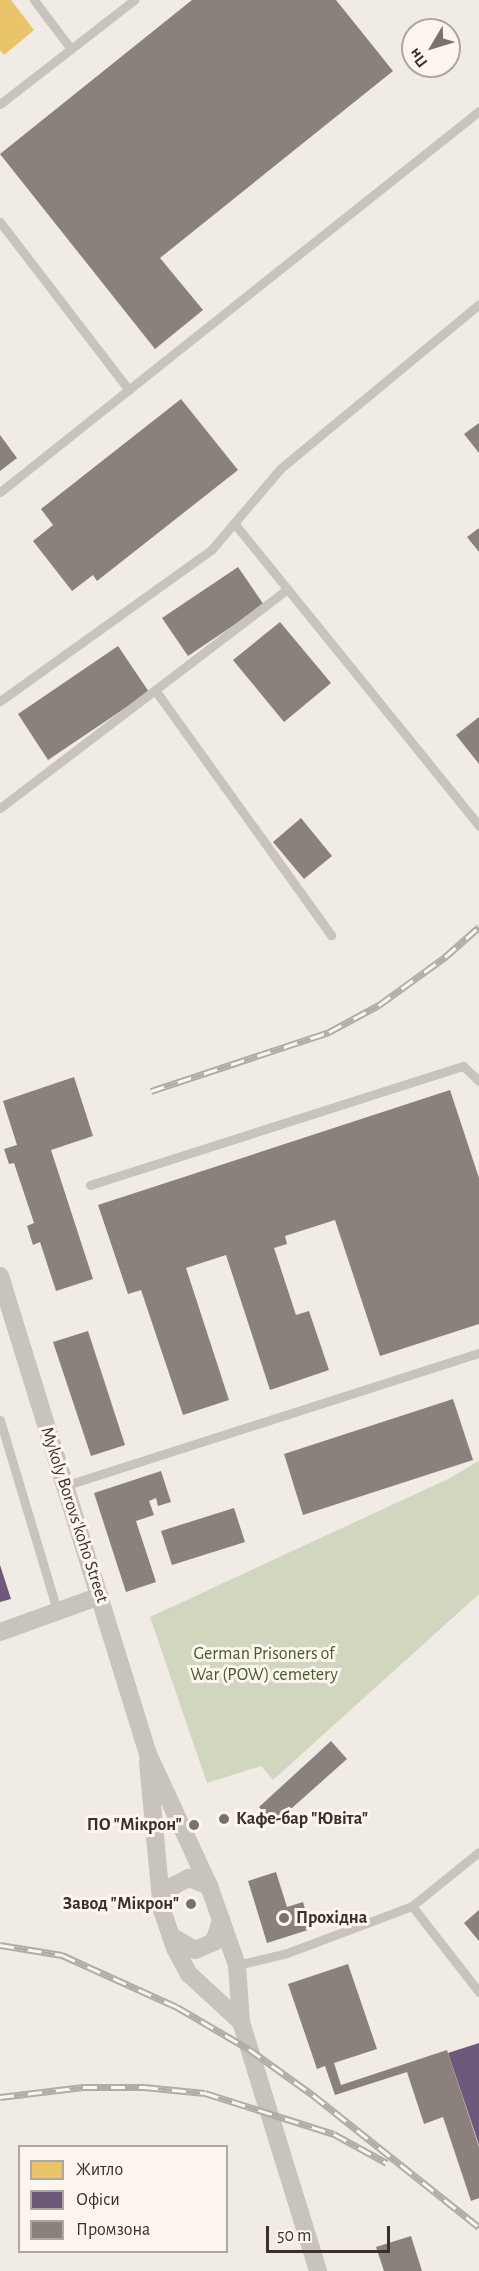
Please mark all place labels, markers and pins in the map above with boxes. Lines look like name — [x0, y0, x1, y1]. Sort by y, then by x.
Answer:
place label: Кафе-бар "Ювіта" — [236, 1808, 368, 1830]
marker: Кафе-бар "Ювіта" — [217, 1812, 231, 1826]
place label: ПО "Мікрон" — [87, 1814, 182, 1836]
marker: ПО "Мікрон" — [187, 1818, 201, 1832]
place label: Завод "Мікрон" — [63, 1893, 179, 1915]
marker: Завод "Мікрон" — [184, 1897, 198, 1911]
place label: Прохідна — [296, 1907, 367, 1929]
marker: Прохідна — [277, 1911, 291, 1925]

